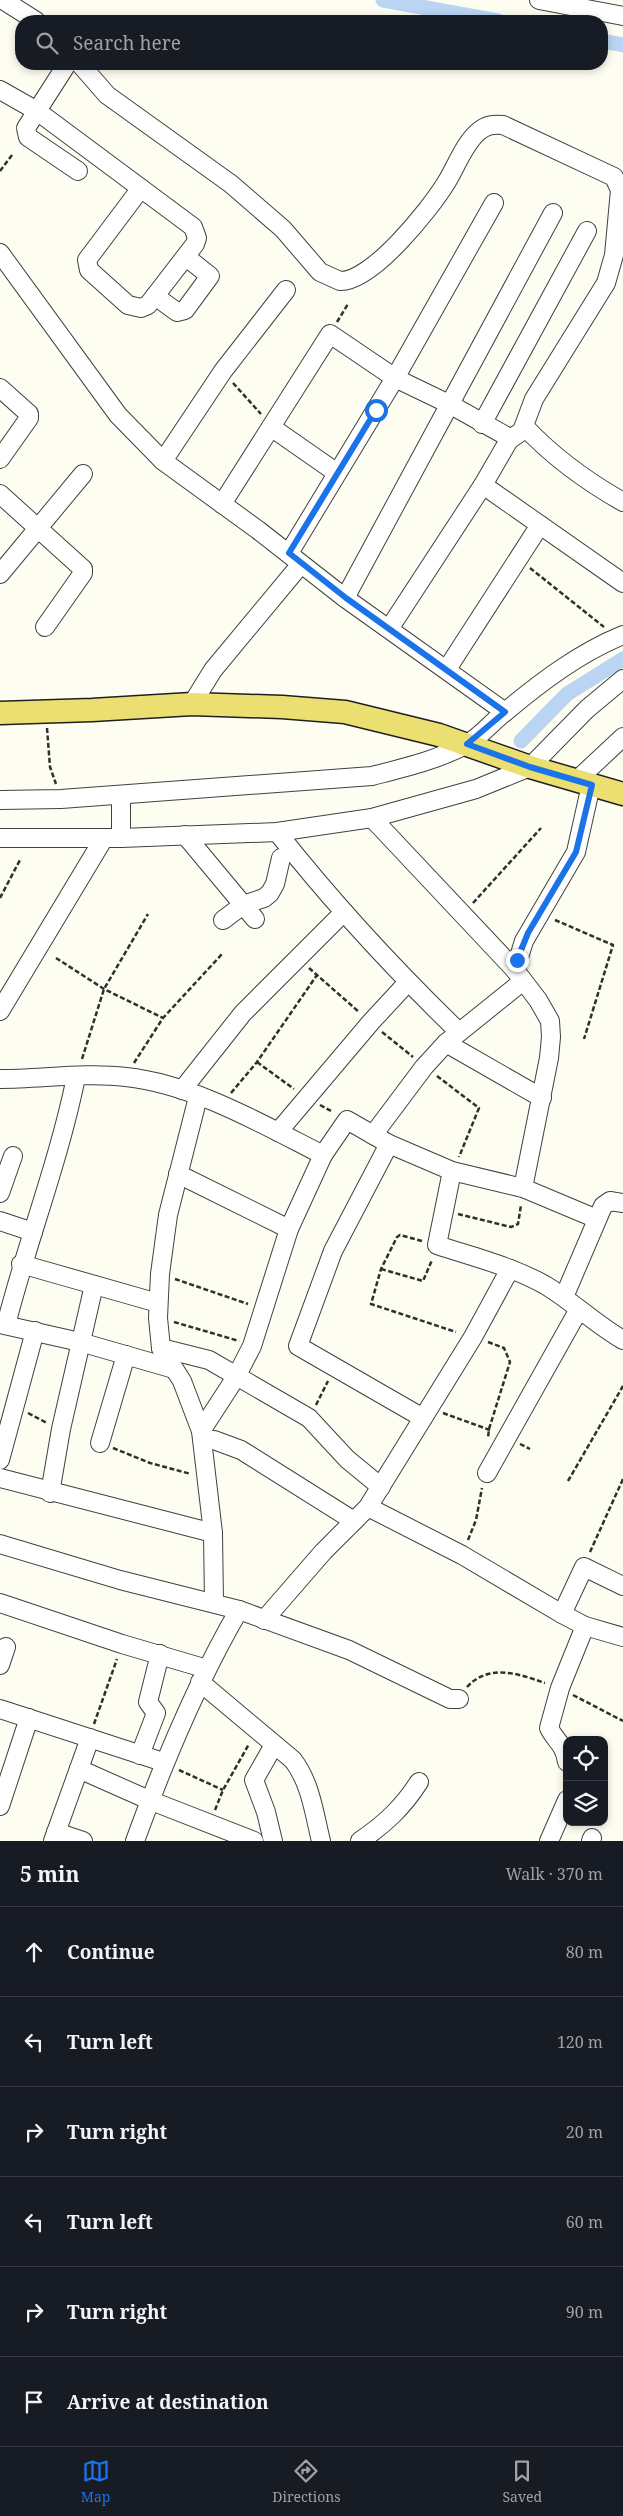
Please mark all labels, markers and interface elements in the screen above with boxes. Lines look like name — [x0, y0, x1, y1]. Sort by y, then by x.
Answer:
search box — [15, 15, 608, 70]
icon: search — [33, 29, 61, 57]
text: Search here — [73, 30, 181, 56]
route start — [365, 399, 388, 422]
route end — [506, 949, 529, 972]
map controls — [563, 1736, 608, 1826]
button: locate — [563, 1736, 608, 1781]
button: layers — [563, 1781, 608, 1826]
text: 5 min — [20, 1860, 79, 1888]
text: Walk · 370 m — [506, 1863, 603, 1885]
icon: ahead — [20, 1938, 48, 1966]
text: Continue — [67, 1939, 155, 1965]
text: 80 m — [566, 1941, 603, 1963]
icon: left — [20, 2028, 48, 2056]
text: Turn left — [67, 2029, 153, 2055]
text: 120 m — [557, 2031, 603, 2053]
icon: right — [20, 2118, 48, 2146]
text: Turn right — [67, 2119, 167, 2145]
text: 20 m — [566, 2121, 603, 2143]
icon: left — [20, 2208, 48, 2236]
text: Turn left — [67, 2209, 153, 2235]
text: 60 m — [566, 2211, 603, 2233]
icon: right — [20, 2298, 48, 2326]
text: Turn right — [67, 2299, 167, 2325]
text: 90 m — [566, 2301, 603, 2323]
icon: arrive — [20, 2388, 48, 2416]
text: Arrive at destination — [67, 2389, 269, 2415]
tab: Map — [81, 2457, 110, 2506]
tab: Directions — [272, 2457, 341, 2506]
tab: Saved — [502, 2457, 542, 2506]

